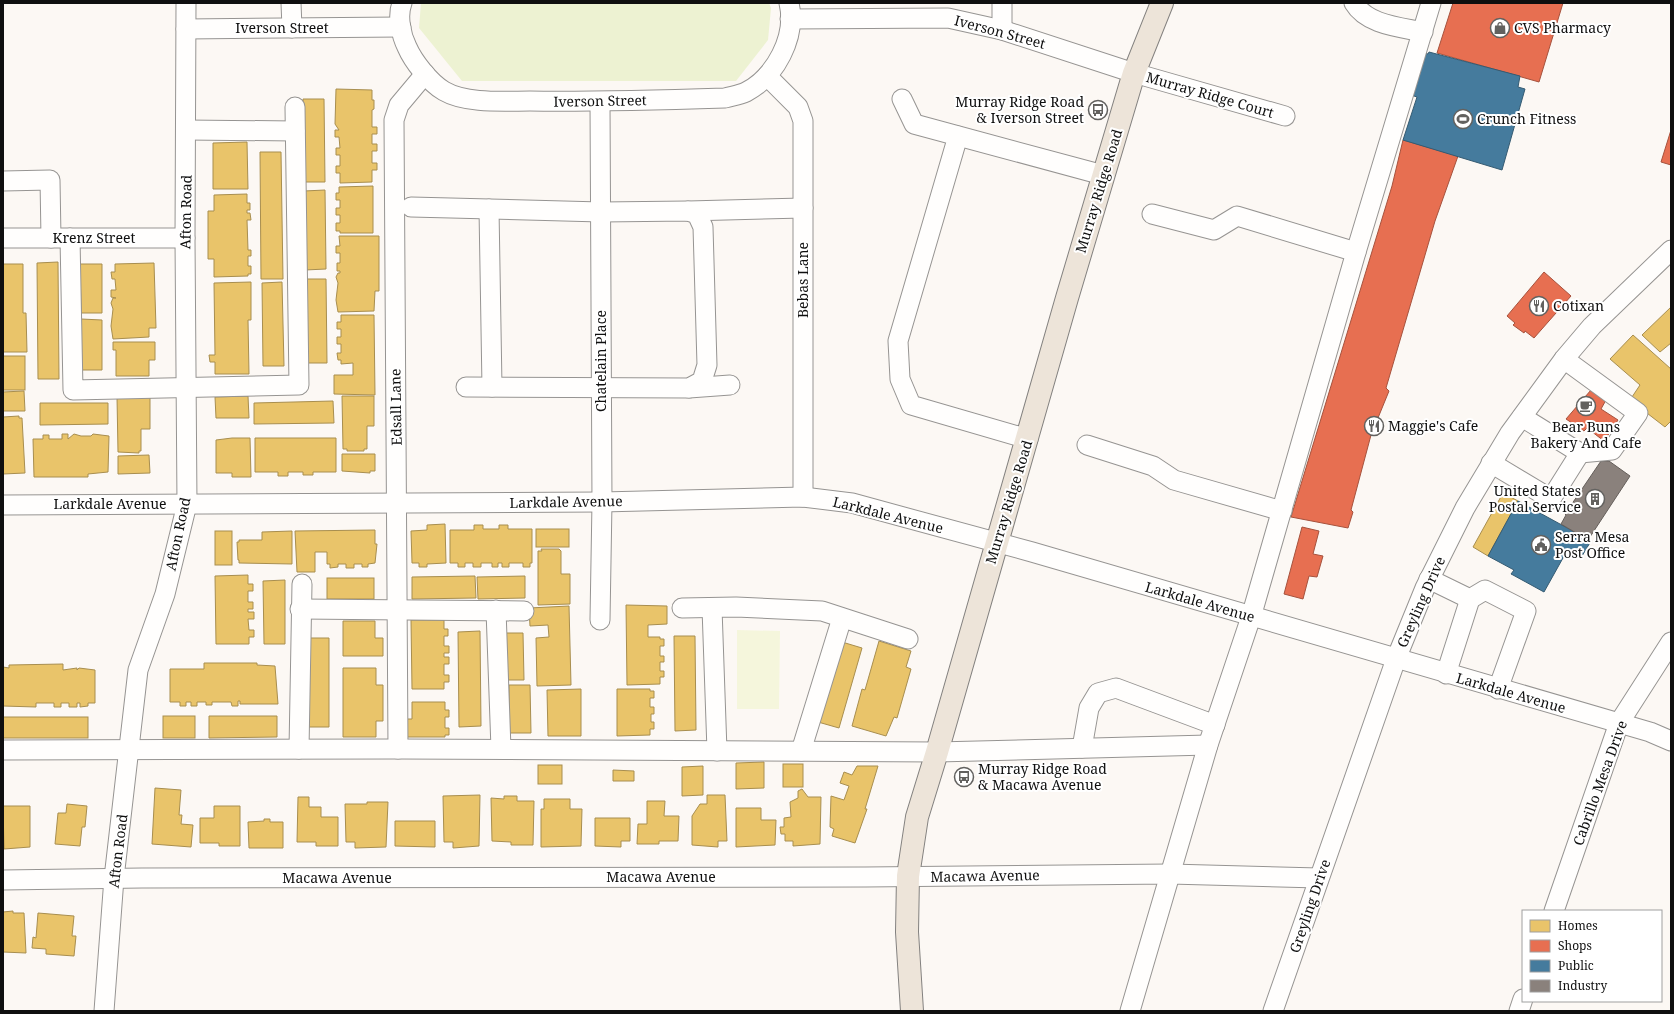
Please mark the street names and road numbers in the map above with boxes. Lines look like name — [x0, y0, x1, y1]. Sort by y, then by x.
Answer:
street label: Iverson Street — [953, 10, 1048, 53]
street label: Iverson Street — [235, 18, 329, 37]
street label: Murray Ridge Court — [1144, 67, 1276, 122]
street label: Iverson Street — [553, 90, 647, 111]
street label: Murray Ridge Road — [1071, 126, 1127, 255]
street label: Afton Road — [175, 174, 196, 249]
street label: Krenz Street — [53, 228, 135, 247]
street label: Bebas Lane — [793, 242, 812, 318]
street label: Chatelain Place — [591, 310, 610, 412]
street label: Edsall Lane — [385, 368, 406, 446]
street label: Murray Ridge Road — [981, 437, 1037, 566]
street label: Larkdale Avenue — [509, 491, 623, 512]
street label: Larkdale Avenue — [831, 492, 945, 537]
street label: Larkdale Avenue — [53, 494, 167, 513]
street label: Afton Road — [160, 495, 195, 572]
street label: Greyling Drive — [1392, 553, 1449, 650]
street label: Larkdale Avenue — [1143, 577, 1257, 626]
street label: Larkdale Avenue — [1454, 668, 1568, 717]
street label: Cabrillo Mesa Drive — [1568, 718, 1631, 848]
street label: Afton Road — [104, 812, 132, 889]
street label: Greyling Drive — [1285, 856, 1334, 955]
street label: Macawa Avenue — [930, 865, 1040, 886]
street label: Macawa Avenue — [606, 867, 716, 886]
street label: Macawa Avenue — [282, 868, 392, 887]

